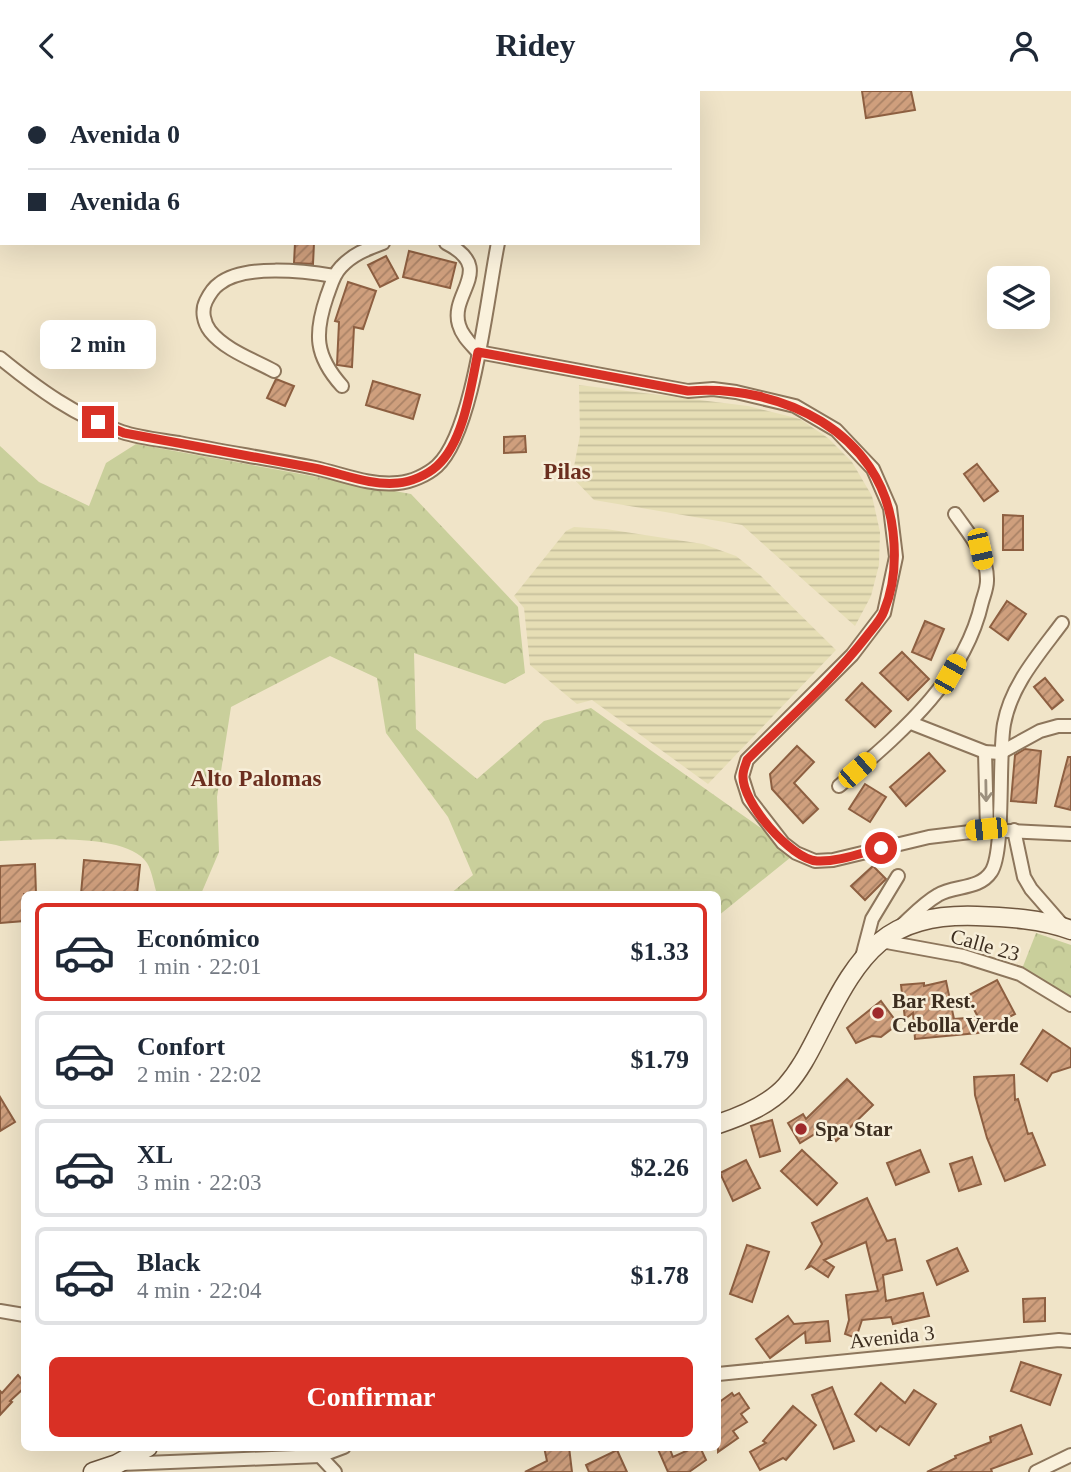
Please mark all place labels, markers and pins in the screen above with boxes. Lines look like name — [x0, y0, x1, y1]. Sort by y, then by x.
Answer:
place label: Bar Rest. Cebolla Verde — [892, 989, 1019, 1037]
marker: Bar Rest. Cebolla Verde — [870, 1005, 886, 1021]
place label: Spa Star — [815, 1117, 893, 1141]
marker: Spa Star — [793, 1121, 809, 1137]

